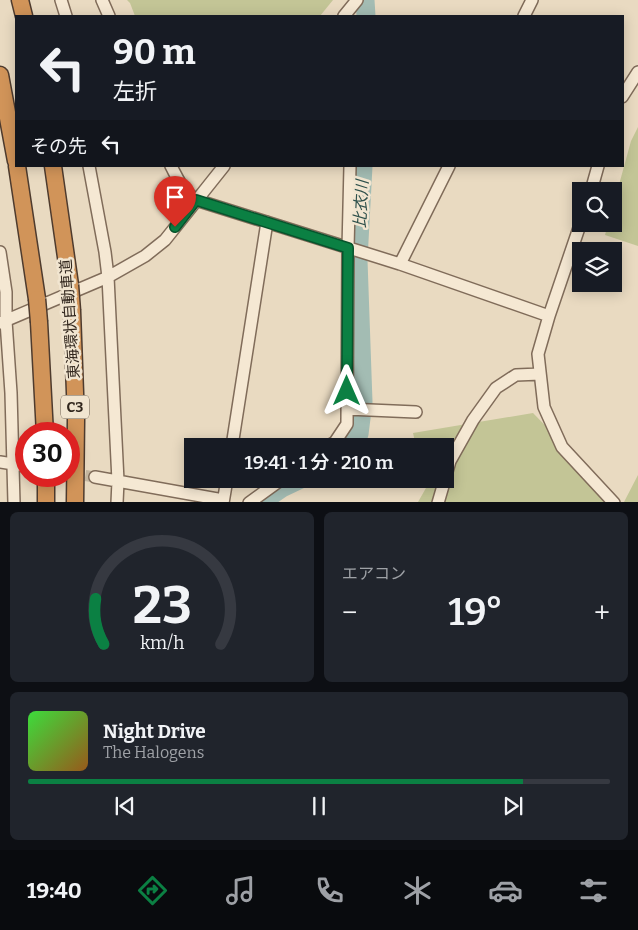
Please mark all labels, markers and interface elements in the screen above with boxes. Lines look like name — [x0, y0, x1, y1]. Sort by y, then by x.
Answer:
text: 90 m — [113, 31, 196, 73]
icon: left — [30, 35, 95, 100]
text: 左折 — [113, 78, 157, 105]
icon: left — [97, 130, 125, 158]
text: その先 — [30, 135, 87, 158]
pin — [154, 176, 196, 227]
water label: 比衣川 — [350, 178, 372, 228]
map controls — [572, 182, 622, 292]
button: search — [572, 182, 622, 232]
icon: arrive — [161, 183, 189, 211]
button: layers — [572, 242, 622, 292]
street label: 東海環状自動車道 — [57, 259, 83, 379]
position arrow — [320, 364, 372, 416]
road number: C3 — [61, 396, 89, 418]
speed limit sign: 30 — [15, 422, 80, 487]
text: 19:41 · 1 分 · 210 m — [245, 451, 393, 474]
text: エアコン — [342, 564, 406, 583]
text: 23 — [132, 574, 192, 637]
text: 19° — [448, 589, 503, 635]
text: − — [342, 596, 357, 629]
text: + — [594, 596, 610, 629]
text: km/h — [140, 632, 184, 654]
text: Night Drive — [103, 720, 206, 743]
text: The Halogens — [103, 743, 204, 762]
icon: previous — [111, 792, 139, 820]
icon: pause — [305, 792, 333, 820]
icon: next — [499, 792, 527, 820]
icon: directions — [135, 873, 170, 908]
icon: music — [223, 873, 258, 908]
icon: phone — [312, 873, 347, 908]
icon: climate — [400, 873, 435, 908]
icon: car — [488, 873, 523, 908]
icon: filters — [576, 873, 611, 908]
text: 19:40 — [27, 877, 82, 904]

